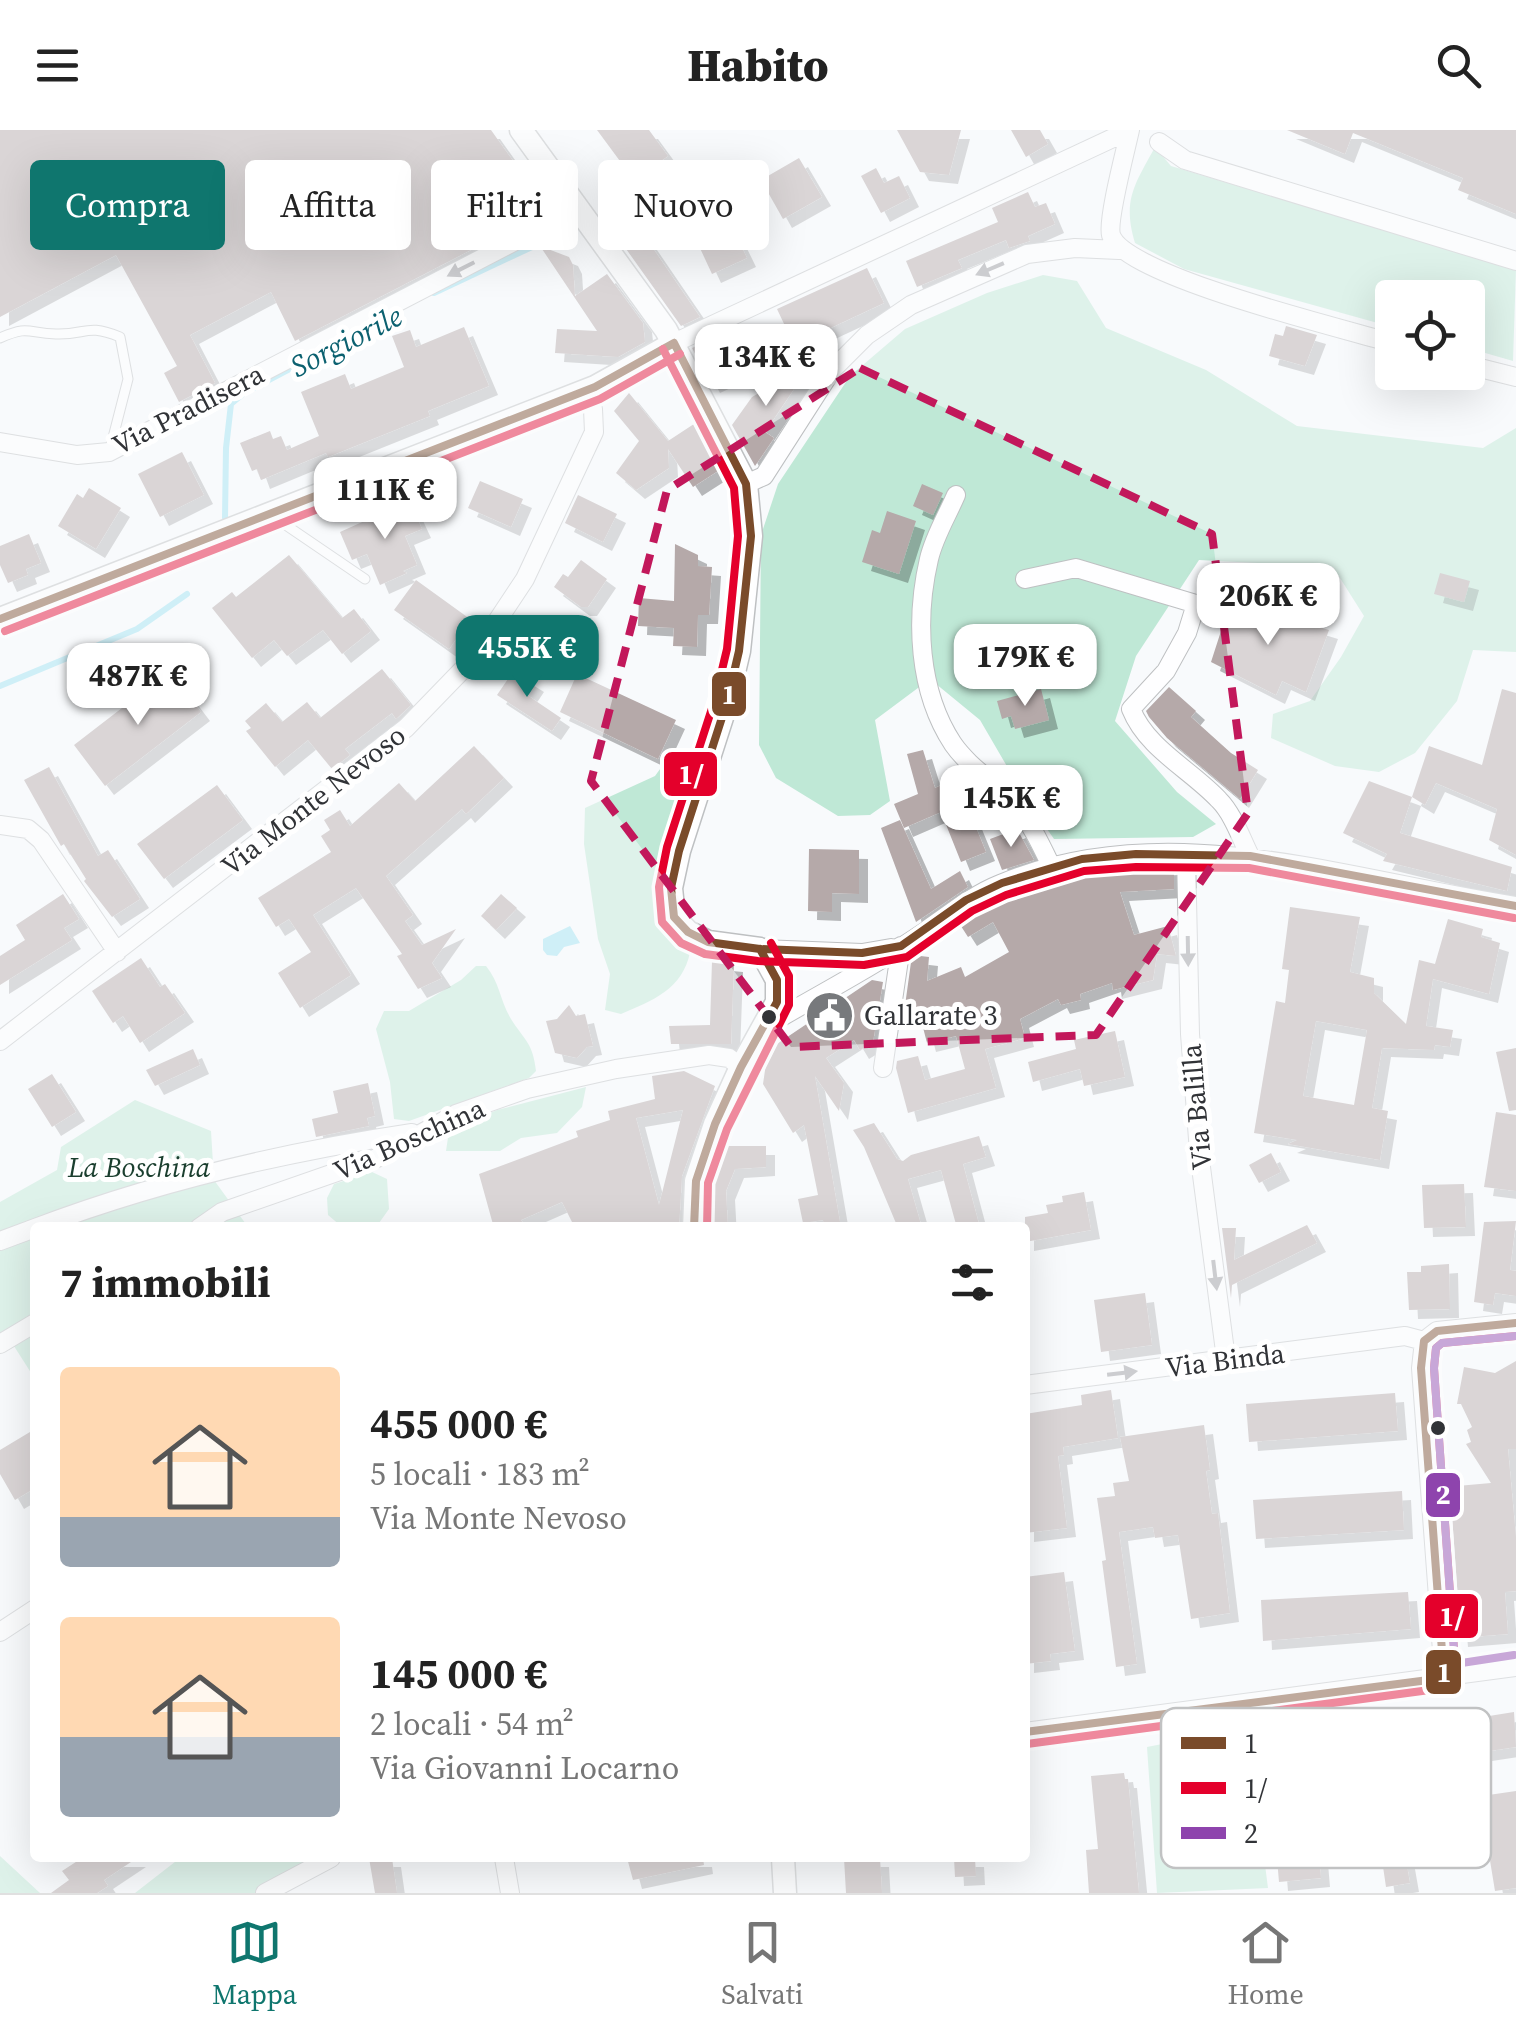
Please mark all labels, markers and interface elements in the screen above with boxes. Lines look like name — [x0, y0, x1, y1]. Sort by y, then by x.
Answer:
text: Habito — [687, 34, 829, 96]
icon: menu — [30, 38, 85, 93]
icon: search — [1431, 38, 1486, 93]
chip: Compra — [30, 160, 225, 250]
chip: Affitta — [245, 160, 411, 250]
chip: Filtri — [431, 160, 578, 250]
chip: Nuovo — [598, 160, 769, 250]
one-way arrow — [446, 260, 475, 277]
one-way arrow — [975, 262, 1005, 278]
map controls — [1375, 280, 1485, 390]
button: locate — [1375, 280, 1485, 390]
water label: Sorgiorile — [283, 295, 409, 387]
pin: 134K € — [685, 324, 847, 409]
text: 134K € — [717, 334, 815, 378]
street label: Via Pradisera — [106, 354, 271, 464]
pin: 111K € — [304, 457, 466, 542]
text: 111K € — [336, 467, 434, 511]
pin: 206K € — [1187, 563, 1349, 648]
text: 206K € — [1219, 573, 1317, 617]
pin: 455K € — [446, 615, 608, 700]
pin: 179K € — [944, 624, 1106, 709]
text: 455K € — [478, 625, 576, 669]
text: 179K € — [976, 634, 1074, 678]
pin: 487K € — [57, 643, 219, 728]
text: 487K € — [89, 653, 187, 697]
line badge: 1 — [710, 670, 748, 718]
text: 1 — [721, 675, 737, 713]
street label: Via Monte Nevoso — [213, 716, 413, 884]
line badge: 1/ — [662, 750, 719, 798]
text: 1/ — [678, 755, 704, 793]
pin: 145K € — [930, 765, 1092, 850]
text: 145K € — [962, 775, 1060, 819]
one-way arrow — [1181, 936, 1197, 968]
public building icon: Gallarate 3 — [803, 989, 855, 1041]
place label: Gallarate 3 — [864, 996, 998, 1034]
unlabelled marker — [759, 1007, 779, 1027]
street label: Via Balilla — [1172, 1042, 1220, 1172]
street label: Via Boschina — [327, 1088, 491, 1189]
park label: La Boschina — [67, 1148, 211, 1186]
text: 7 immobili — [60, 1253, 271, 1311]
icon: filters — [945, 1255, 1000, 1310]
one-way arrow — [1207, 1260, 1223, 1291]
street label: Via Binda — [1163, 1334, 1288, 1386]
one-way arrow — [1106, 1365, 1138, 1381]
text: 455 000 € — [370, 1394, 547, 1452]
icon: home — [140, 1407, 260, 1527]
unlabelled marker — [1428, 1418, 1448, 1438]
text: 5 locali · 183 m² — [370, 1452, 590, 1496]
line badge: 2 — [1424, 1471, 1462, 1519]
text: 2 — [1435, 1475, 1451, 1513]
text: Via Monte Nevoso — [370, 1496, 627, 1540]
line badge: 1/ — [1423, 1592, 1480, 1640]
text: 1/ — [1439, 1597, 1465, 1635]
text: 145 000 € — [370, 1644, 547, 1702]
line badge: 1 — [1424, 1648, 1463, 1696]
text: 1 — [1436, 1653, 1452, 1691]
icon: home — [140, 1657, 260, 1777]
text: 2 locali · 54 m² — [370, 1702, 574, 1746]
legend — [1161, 1708, 1491, 1868]
text: 1 — [1244, 1724, 1258, 1762]
text: Via Giovanni Locarno — [370, 1746, 679, 1790]
text: 1/ — [1244, 1769, 1268, 1807]
text: 2 — [1244, 1814, 1258, 1852]
tab: Mappa — [212, 1915, 297, 2013]
tab: Salvati — [721, 1915, 803, 2013]
tab: Home — [1227, 1915, 1304, 2013]

